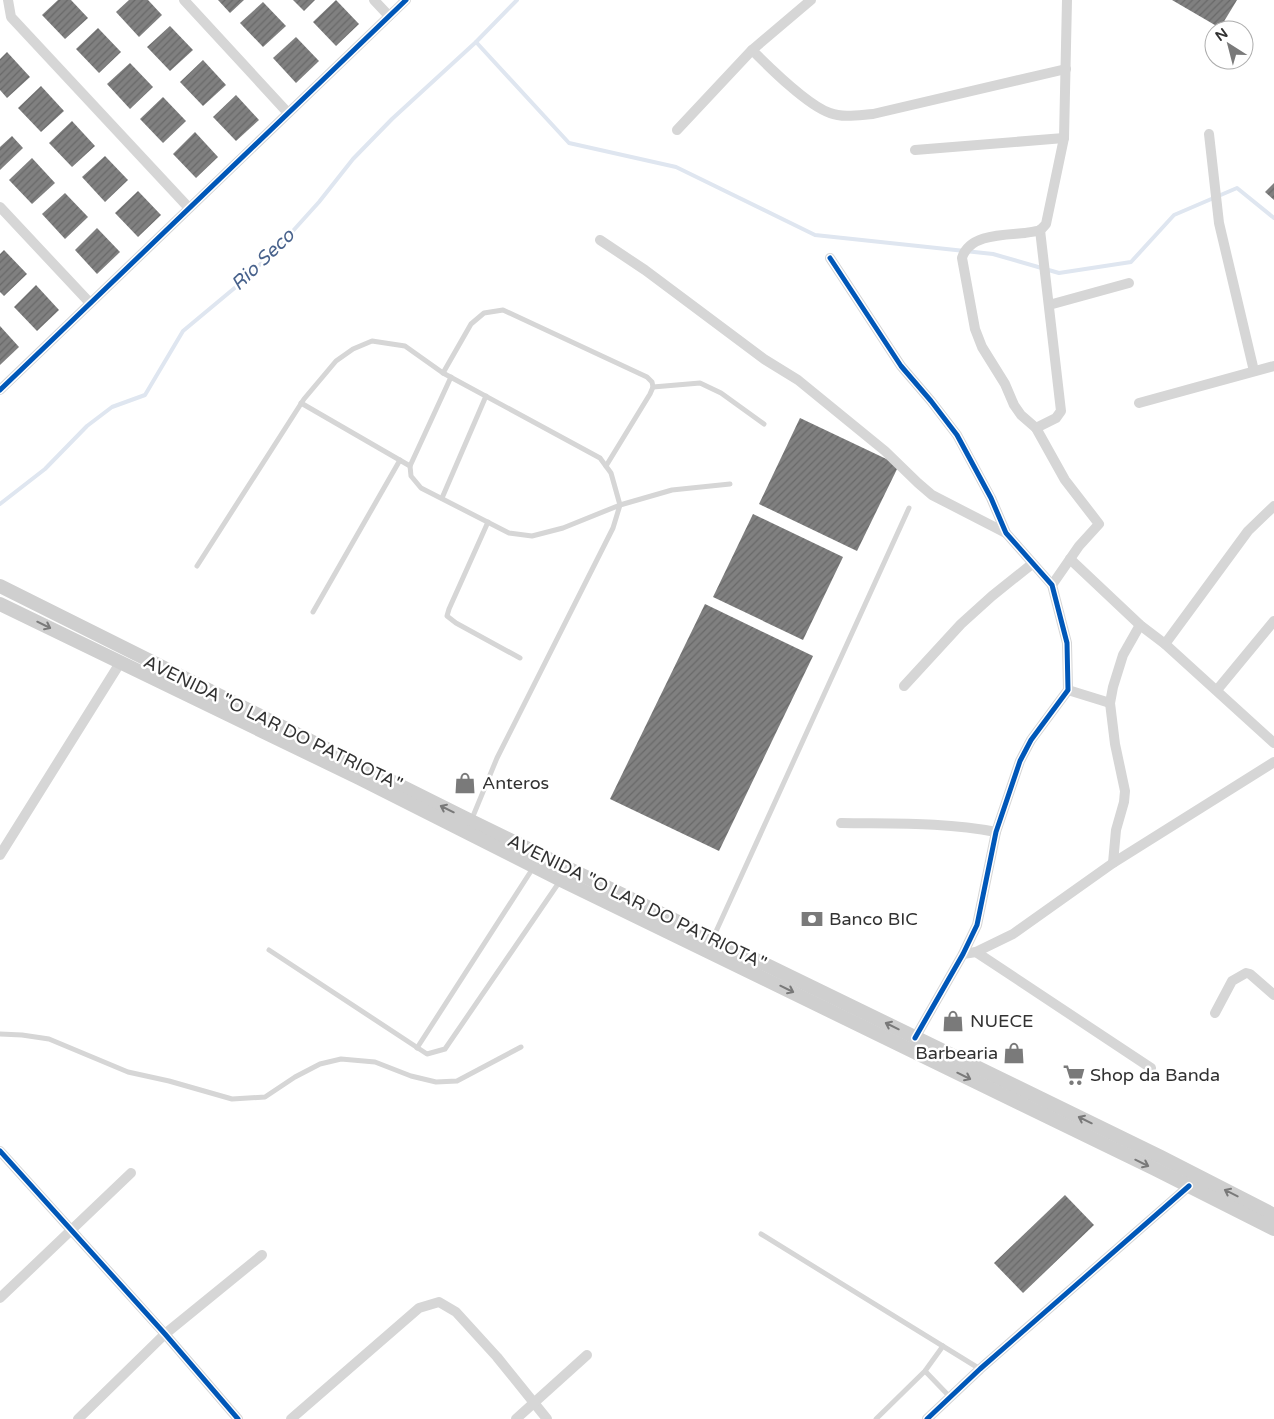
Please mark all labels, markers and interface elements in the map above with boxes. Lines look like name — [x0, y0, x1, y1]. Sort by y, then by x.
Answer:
north arrow — [1204, 20, 1254, 70]
text: N — [1212, 25, 1231, 45]
water label: Rio Seco — [227, 223, 300, 295]
one-way arrow — [36, 621, 51, 631]
street label: AVENIDA "O LAR DO PATRIOTA" — [140, 651, 406, 795]
shop icon: Anteros — [452, 770, 478, 796]
place label: Anteros — [482, 772, 549, 794]
one-way arrow — [440, 804, 455, 813]
street label: AVENIDA "O LAR DO PATRIOTA" — [504, 830, 770, 974]
bank icon: Banco BIC — [799, 906, 825, 932]
place label: Banco BIC — [829, 908, 918, 930]
one-way arrow — [779, 985, 794, 995]
shop icon: NUECE — [940, 1008, 966, 1034]
place label: NUECE — [970, 1010, 1033, 1032]
one-way arrow — [885, 1021, 900, 1030]
shop icon: Barbearia — [1001, 1040, 1027, 1066]
place label: Barbearia — [915, 1042, 998, 1064]
supermarket icon: Shop da Banda — [1061, 1062, 1087, 1088]
place label: Shop da Banda — [1090, 1064, 1220, 1086]
one-way arrow — [957, 1071, 972, 1081]
one-way arrow — [1078, 1115, 1093, 1125]
one-way arrow — [1134, 1158, 1149, 1168]
one-way arrow — [1224, 1188, 1239, 1197]

